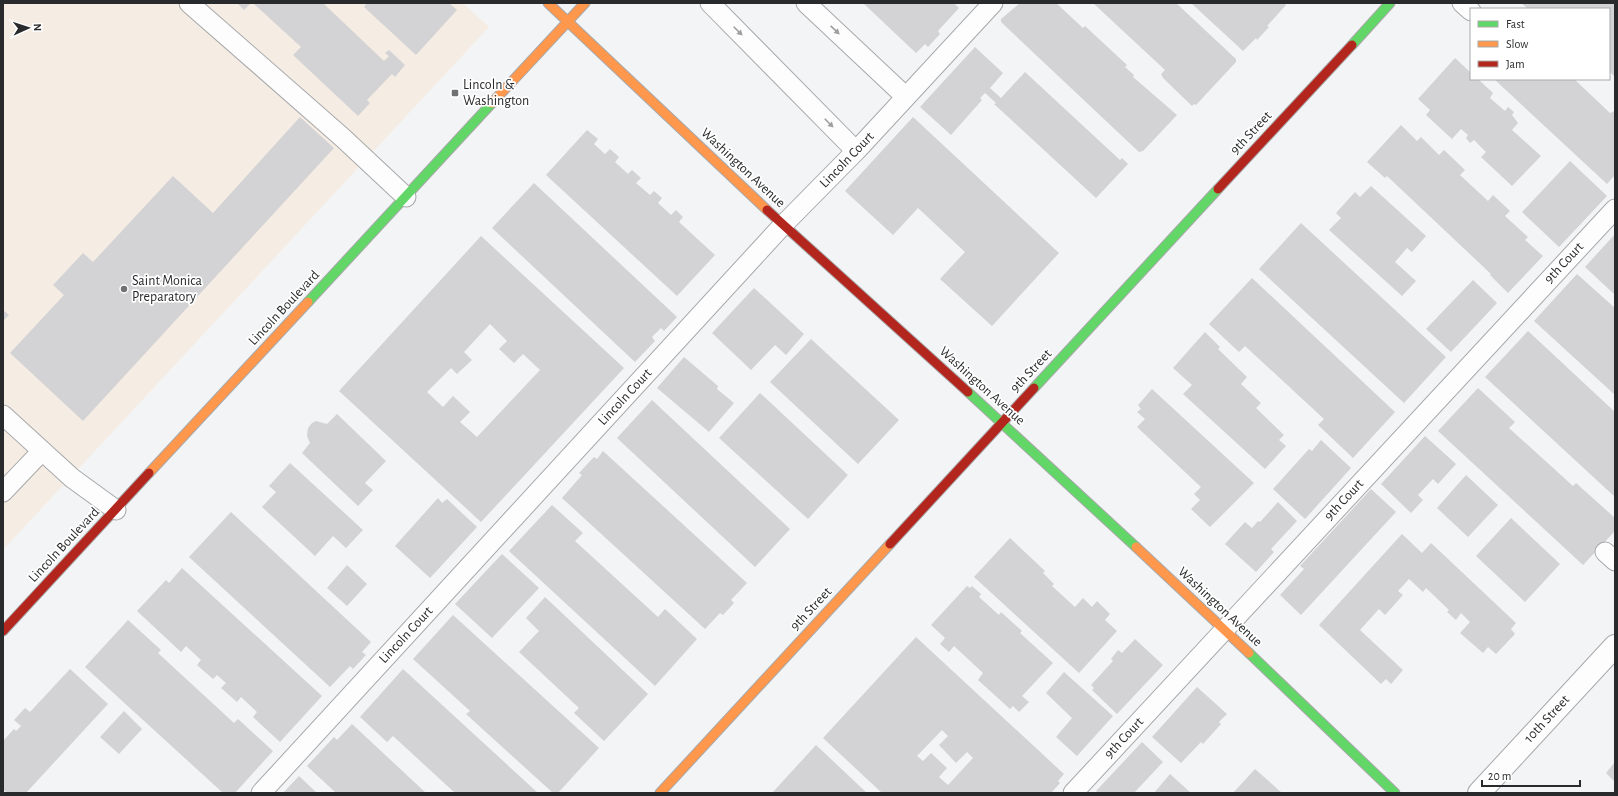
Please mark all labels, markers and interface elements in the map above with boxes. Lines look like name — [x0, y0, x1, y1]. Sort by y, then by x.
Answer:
north arrow — [8, 8, 48, 48]
legend — [1470, 8, 1610, 80]
text: Fast — [1506, 18, 1525, 30]
text: N — [32, 23, 43, 32]
one-way arrow — [830, 25, 839, 34]
one-way arrow — [733, 26, 743, 36]
text: Slow — [1506, 38, 1528, 50]
text: Jam — [1506, 58, 1525, 70]
place label: Lincoln & Washington — [463, 78, 529, 108]
marker: Lincoln & Washington — [450, 88, 460, 98]
street label: 9th Street — [1228, 108, 1275, 157]
one-way arrow — [824, 119, 834, 128]
street label: Washington Avenue — [698, 126, 788, 210]
street label: Lincoln Court — [817, 129, 877, 191]
street label: 9th Court — [1542, 239, 1587, 286]
street label: Lincoln Boulevard — [246, 268, 322, 348]
place label: Saint Monica Preparatory — [132, 274, 203, 304]
marker: Saint Monica Preparatory — [119, 284, 129, 294]
street label: Washington Avenue — [937, 344, 1027, 428]
street label: 9th Street — [1008, 346, 1055, 395]
street label: Lincoln Court — [595, 366, 655, 428]
street label: 9th Court — [1322, 476, 1367, 523]
street label: Lincoln Boulevard — [26, 505, 102, 585]
street label: Washington Avenue — [1175, 565, 1265, 649]
street label: 9th Street — [788, 584, 835, 633]
street label: Lincoln Court — [376, 604, 436, 666]
street label: 10th Street — [1522, 692, 1573, 745]
street label: 9th Court — [1102, 714, 1147, 761]
scale bar — [1482, 762, 1580, 788]
text: 20 m — [1488, 770, 1511, 782]

